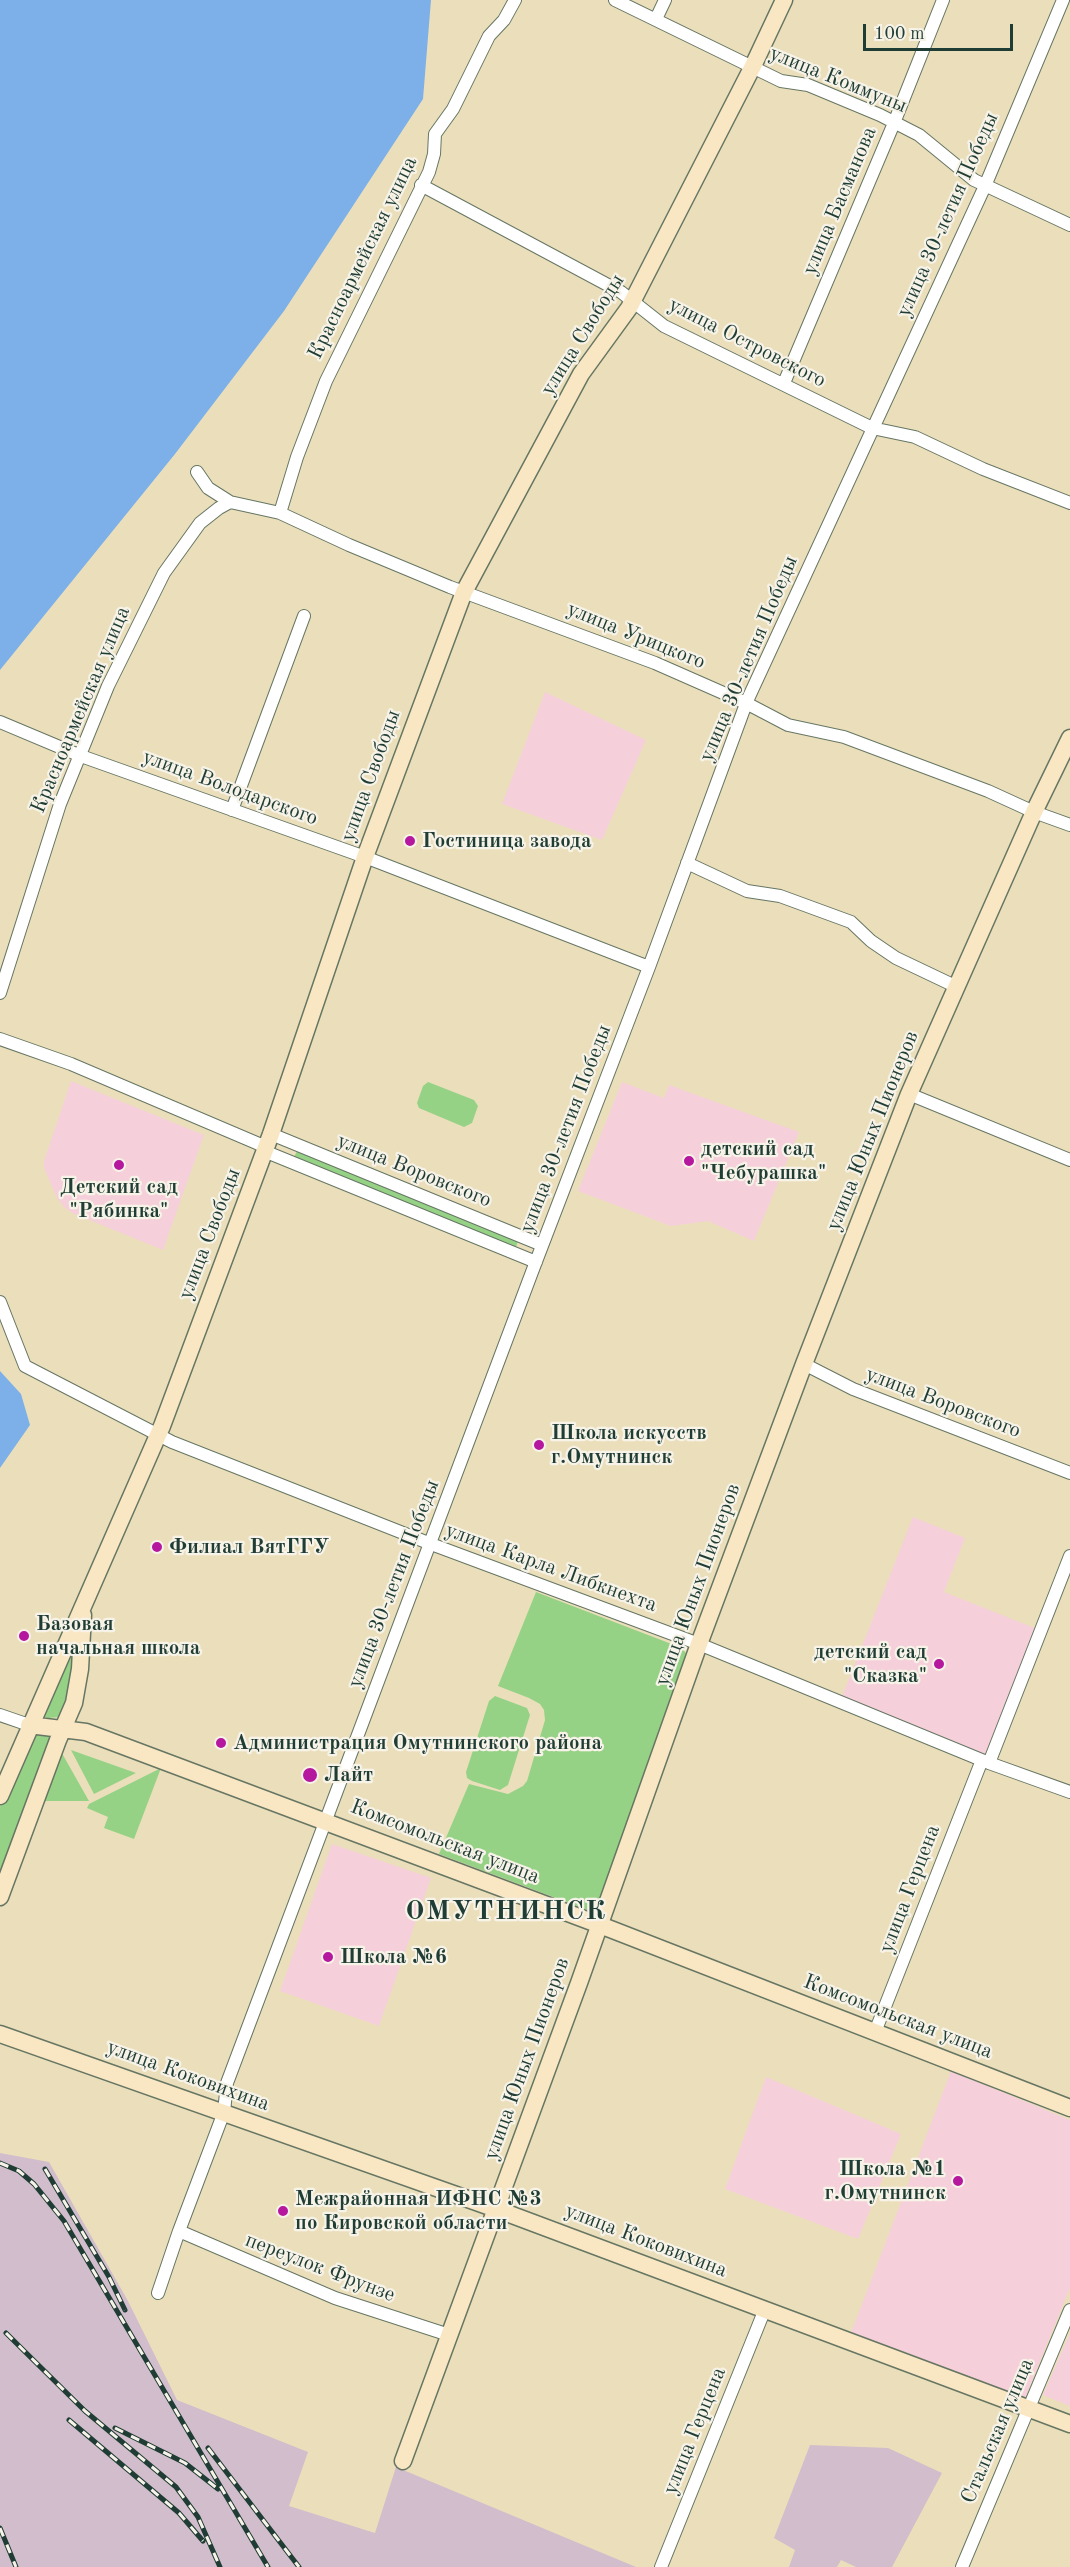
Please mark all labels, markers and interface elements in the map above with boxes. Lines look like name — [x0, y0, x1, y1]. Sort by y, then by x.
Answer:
scale bar — [866, 12, 1016, 50]
text: 100 m — [874, 25, 925, 43]
street label: улица Коммуны — [766, 41, 910, 119]
street label: улица 30-летия Победы — [892, 109, 1004, 321]
street label: улица Басманова — [797, 123, 883, 279]
street label: Красноармейская улица — [303, 152, 423, 364]
street label: улица Свободы — [536, 270, 630, 400]
street label: улица Островского — [664, 292, 830, 394]
street label: улица 30-летия Победы — [694, 552, 804, 766]
street label: улица Урицкого — [563, 597, 709, 675]
street label: Красноармейская улица — [26, 603, 136, 817]
street label: улица Свободы — [335, 707, 407, 845]
street label: улица Володарского — [139, 745, 321, 831]
place label: Гостиница завода — [422, 828, 592, 854]
marker: Гостиница завода — [403, 834, 417, 848]
street label: улица 30-летия Победы — [515, 1021, 617, 1237]
street label: улица Юных Пионеров — [821, 1027, 925, 1235]
street label: улица Воровского — [333, 1129, 495, 1213]
place label: детский сад "Чебурашка" — [701, 1136, 826, 1186]
marker: детский сад "Чебурашка" — [682, 1154, 696, 1168]
marker: Детский сад "Рябинка" — [112, 1158, 126, 1172]
street label: улица Свободы — [173, 1165, 247, 1303]
place label: Детский сад "Рябинка" — [60, 1174, 178, 1224]
street label: улица Воровского — [862, 1362, 1024, 1444]
place label: Школа искусств г.Омутнинск — [551, 1420, 707, 1470]
marker: Школа искусств г.Омутнинск — [532, 1438, 546, 1452]
street label: улица 30-летия Победы — [343, 1476, 445, 1692]
street label: улица Юных Пионеров — [650, 1480, 746, 1690]
street label: улица Карла Либкнехта — [441, 1518, 661, 1618]
place label: Филиал ВятГГУ — [169, 1534, 329, 1560]
marker: Филиал ВятГГУ — [150, 1540, 164, 1554]
place label: Базовая начальная школа — [36, 1611, 200, 1661]
marker: Базовая начальная школа — [17, 1629, 31, 1643]
place label: детский сад "Сказка" — [814, 1639, 927, 1689]
marker: детский сад "Сказка" — [932, 1657, 946, 1671]
place label: Администрация Омутнинского района — [233, 1730, 602, 1756]
marker: Администрация Омутнинского района — [214, 1736, 228, 1750]
place label: Лайт — [324, 1762, 373, 1788]
marker: Лайт — [301, 1766, 319, 1784]
street label: Комсомольская улица — [347, 1794, 543, 1890]
street label: улица Герцена — [874, 1821, 946, 1957]
district label: ОМУТНИНСК — [405, 1896, 607, 1928]
place label: Школа №6 — [340, 1944, 447, 1970]
marker: Школа №6 — [321, 1950, 335, 1964]
street label: улица Юных Пионеров — [479, 1954, 575, 2164]
street label: Комсомольская улица — [800, 1969, 996, 2065]
street label: улица Коковихина — [103, 2035, 273, 2117]
place label: Школа №1 г.Омутнинск — [825, 2156, 946, 2206]
marker: Школа №1 г.Омутнинск — [951, 2174, 965, 2188]
place label: Межрайонная ИФНС №3 по Кировской области — [295, 2186, 542, 2236]
street label: улица Коковихина — [561, 2198, 731, 2284]
marker: Межрайонная ИФНС №3 по Кировской области — [276, 2204, 290, 2218]
street label: переулок Фрунзе — [241, 2228, 399, 2308]
street label: Стальская улица — [956, 2355, 1040, 2507]
street label: улица Герцена — [658, 2364, 732, 2498]

